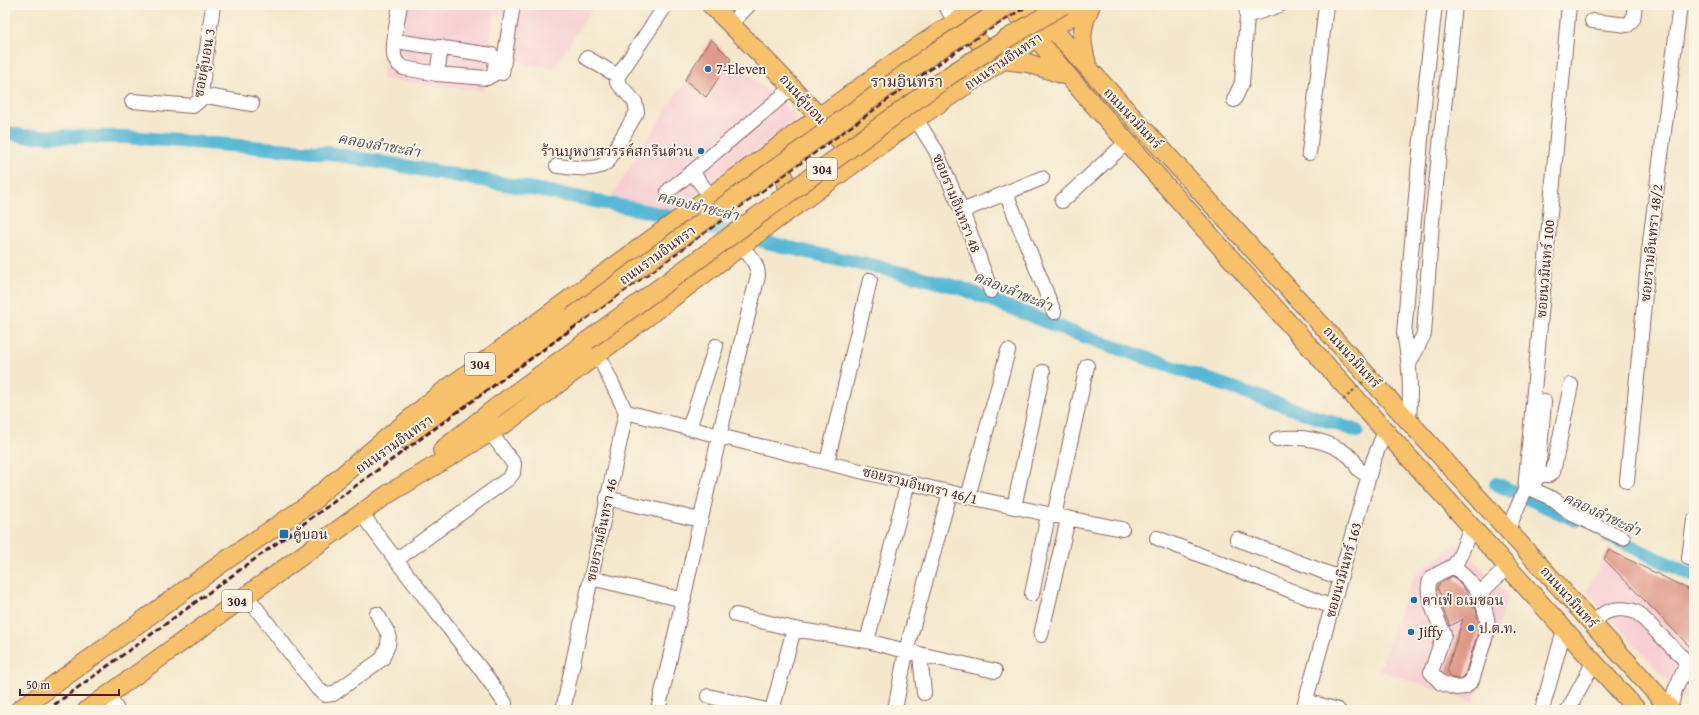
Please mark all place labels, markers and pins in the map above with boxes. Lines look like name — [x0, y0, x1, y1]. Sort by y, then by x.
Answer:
place label: 7-Eleven — [716, 59, 766, 79]
marker: 7-Eleven — [703, 64, 713, 74]
place label: ร้านบุหงาสวรรค์สกรีนด่วน — [541, 141, 693, 161]
marker: ร้านบุหงาสวรรค์สกรีนด่วน — [696, 146, 706, 156]
place label: คู้บอน — [293, 524, 328, 544]
marker: คู้บอน — [278, 528, 290, 540]
place label: คาเฟ่ อเมซอน — [1422, 590, 1504, 610]
marker: คาเฟ่ อเมซอน — [1409, 595, 1419, 605]
place label: ป.ต.ท. — [1479, 618, 1516, 638]
place label: Jiffy — [1417, 622, 1443, 642]
marker: ป.ต.ท. — [1466, 623, 1476, 633]
marker: Jiffy — [1406, 627, 1416, 637]

